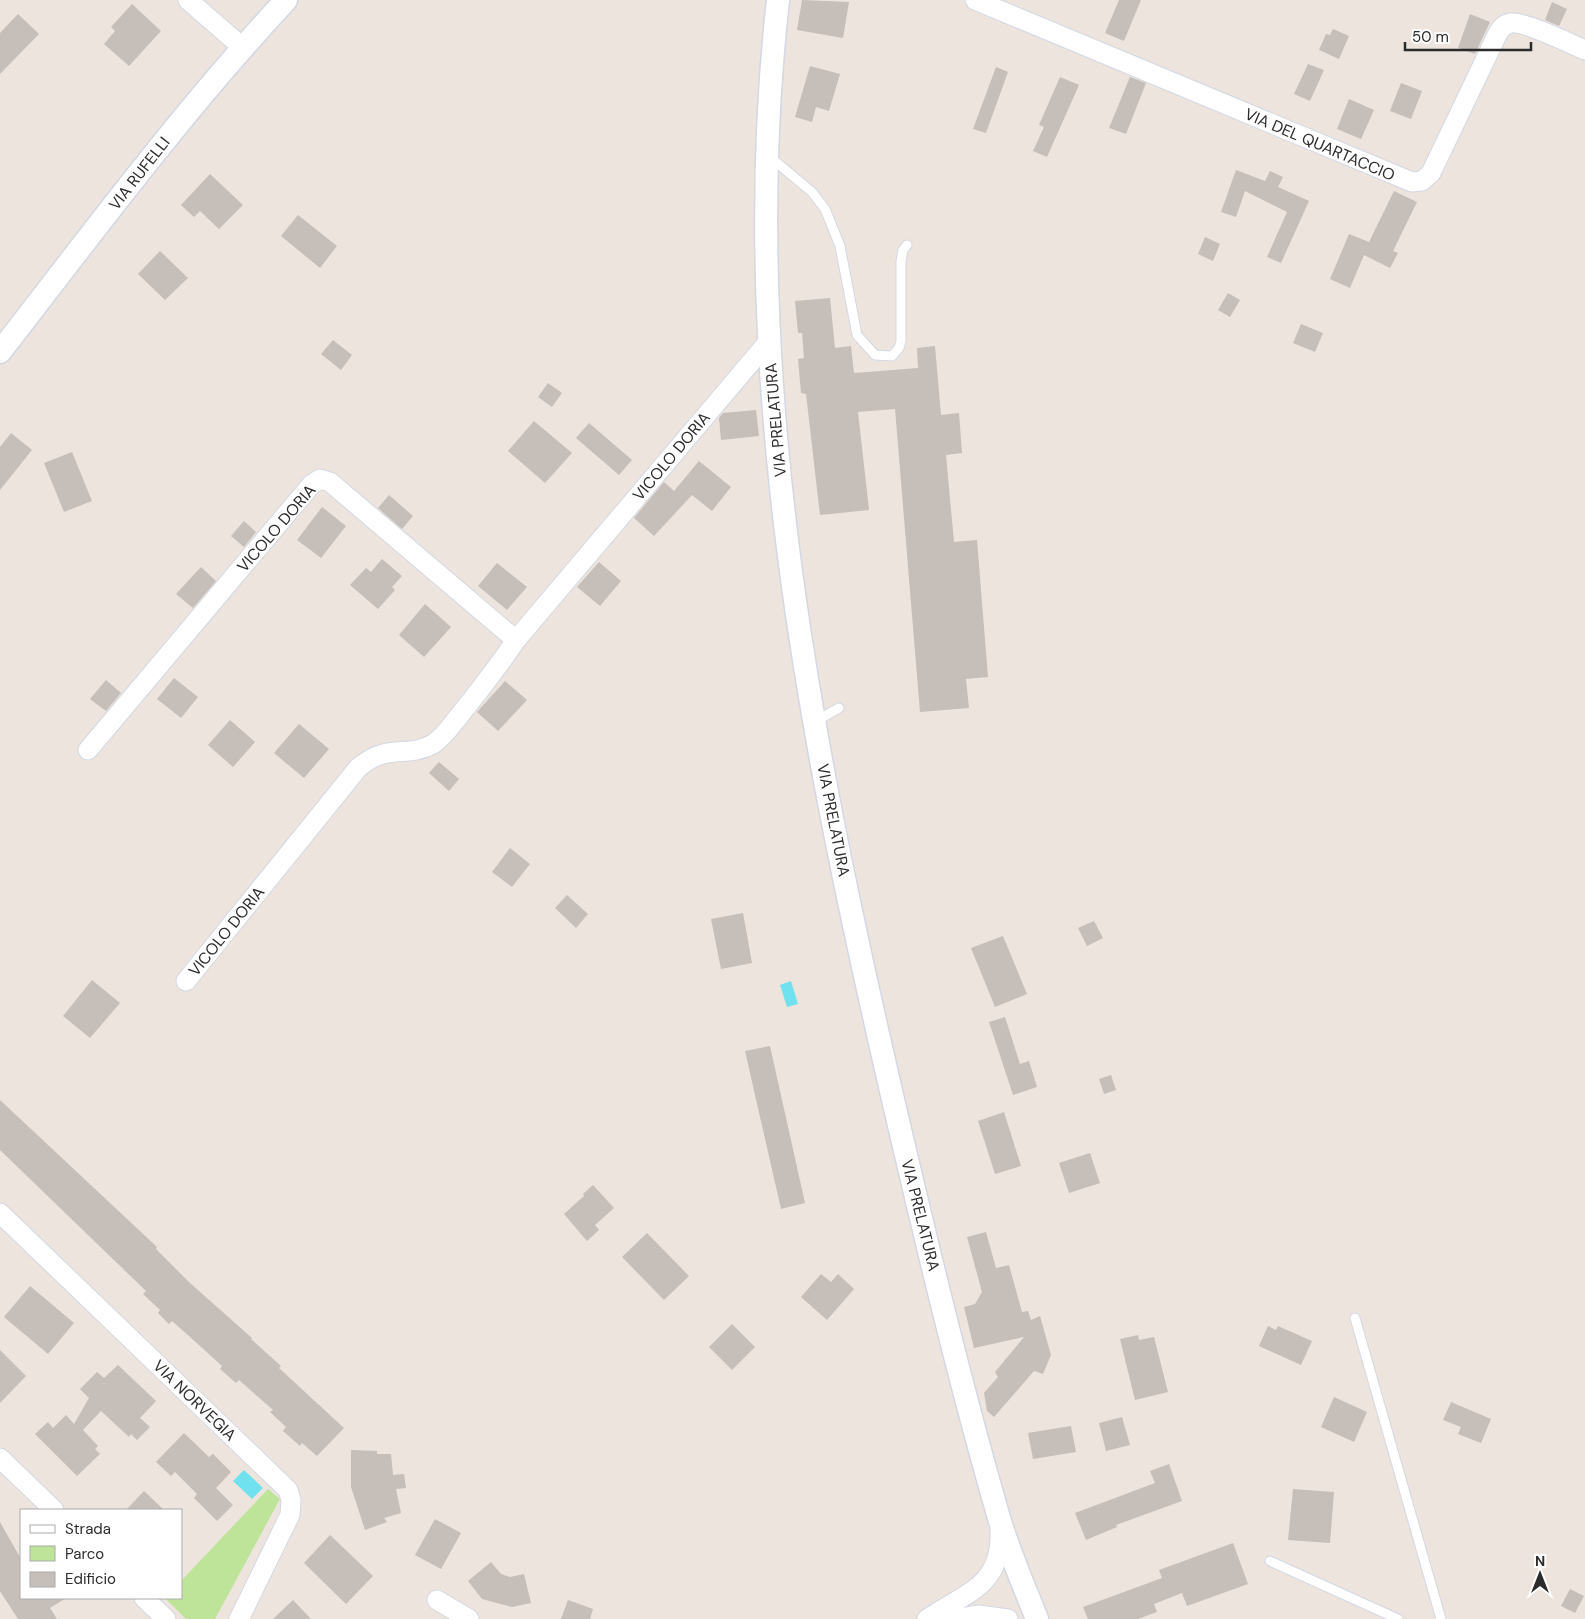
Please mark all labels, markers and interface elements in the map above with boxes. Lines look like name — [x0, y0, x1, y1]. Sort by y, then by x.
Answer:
scale bar — [1405, 20, 1531, 52]
text: 50 m — [1412, 27, 1449, 47]
street label: VIA DEL QUARTACCIO — [1241, 103, 1398, 186]
street label: VIA RUFELLI — [104, 132, 175, 214]
street label: VIA PRELATURA — [760, 362, 791, 478]
street label: VICOLO DORIA — [628, 407, 715, 505]
street label: VICOLO DORIA — [232, 480, 320, 577]
street label: VIA PRELATURA — [812, 762, 855, 879]
street label: VICOLO DORIA — [184, 882, 269, 981]
street label: VIA PRELATURA — [896, 1157, 945, 1274]
street label: VIA NORVEGIA — [148, 1355, 241, 1446]
legend — [20, 1509, 182, 1599]
text: Strada — [65, 1519, 111, 1539]
text: Parco — [65, 1544, 104, 1564]
north arrow — [1515, 1549, 1565, 1599]
text: N — [1535, 1552, 1545, 1570]
text: Edificio — [65, 1569, 116, 1589]

